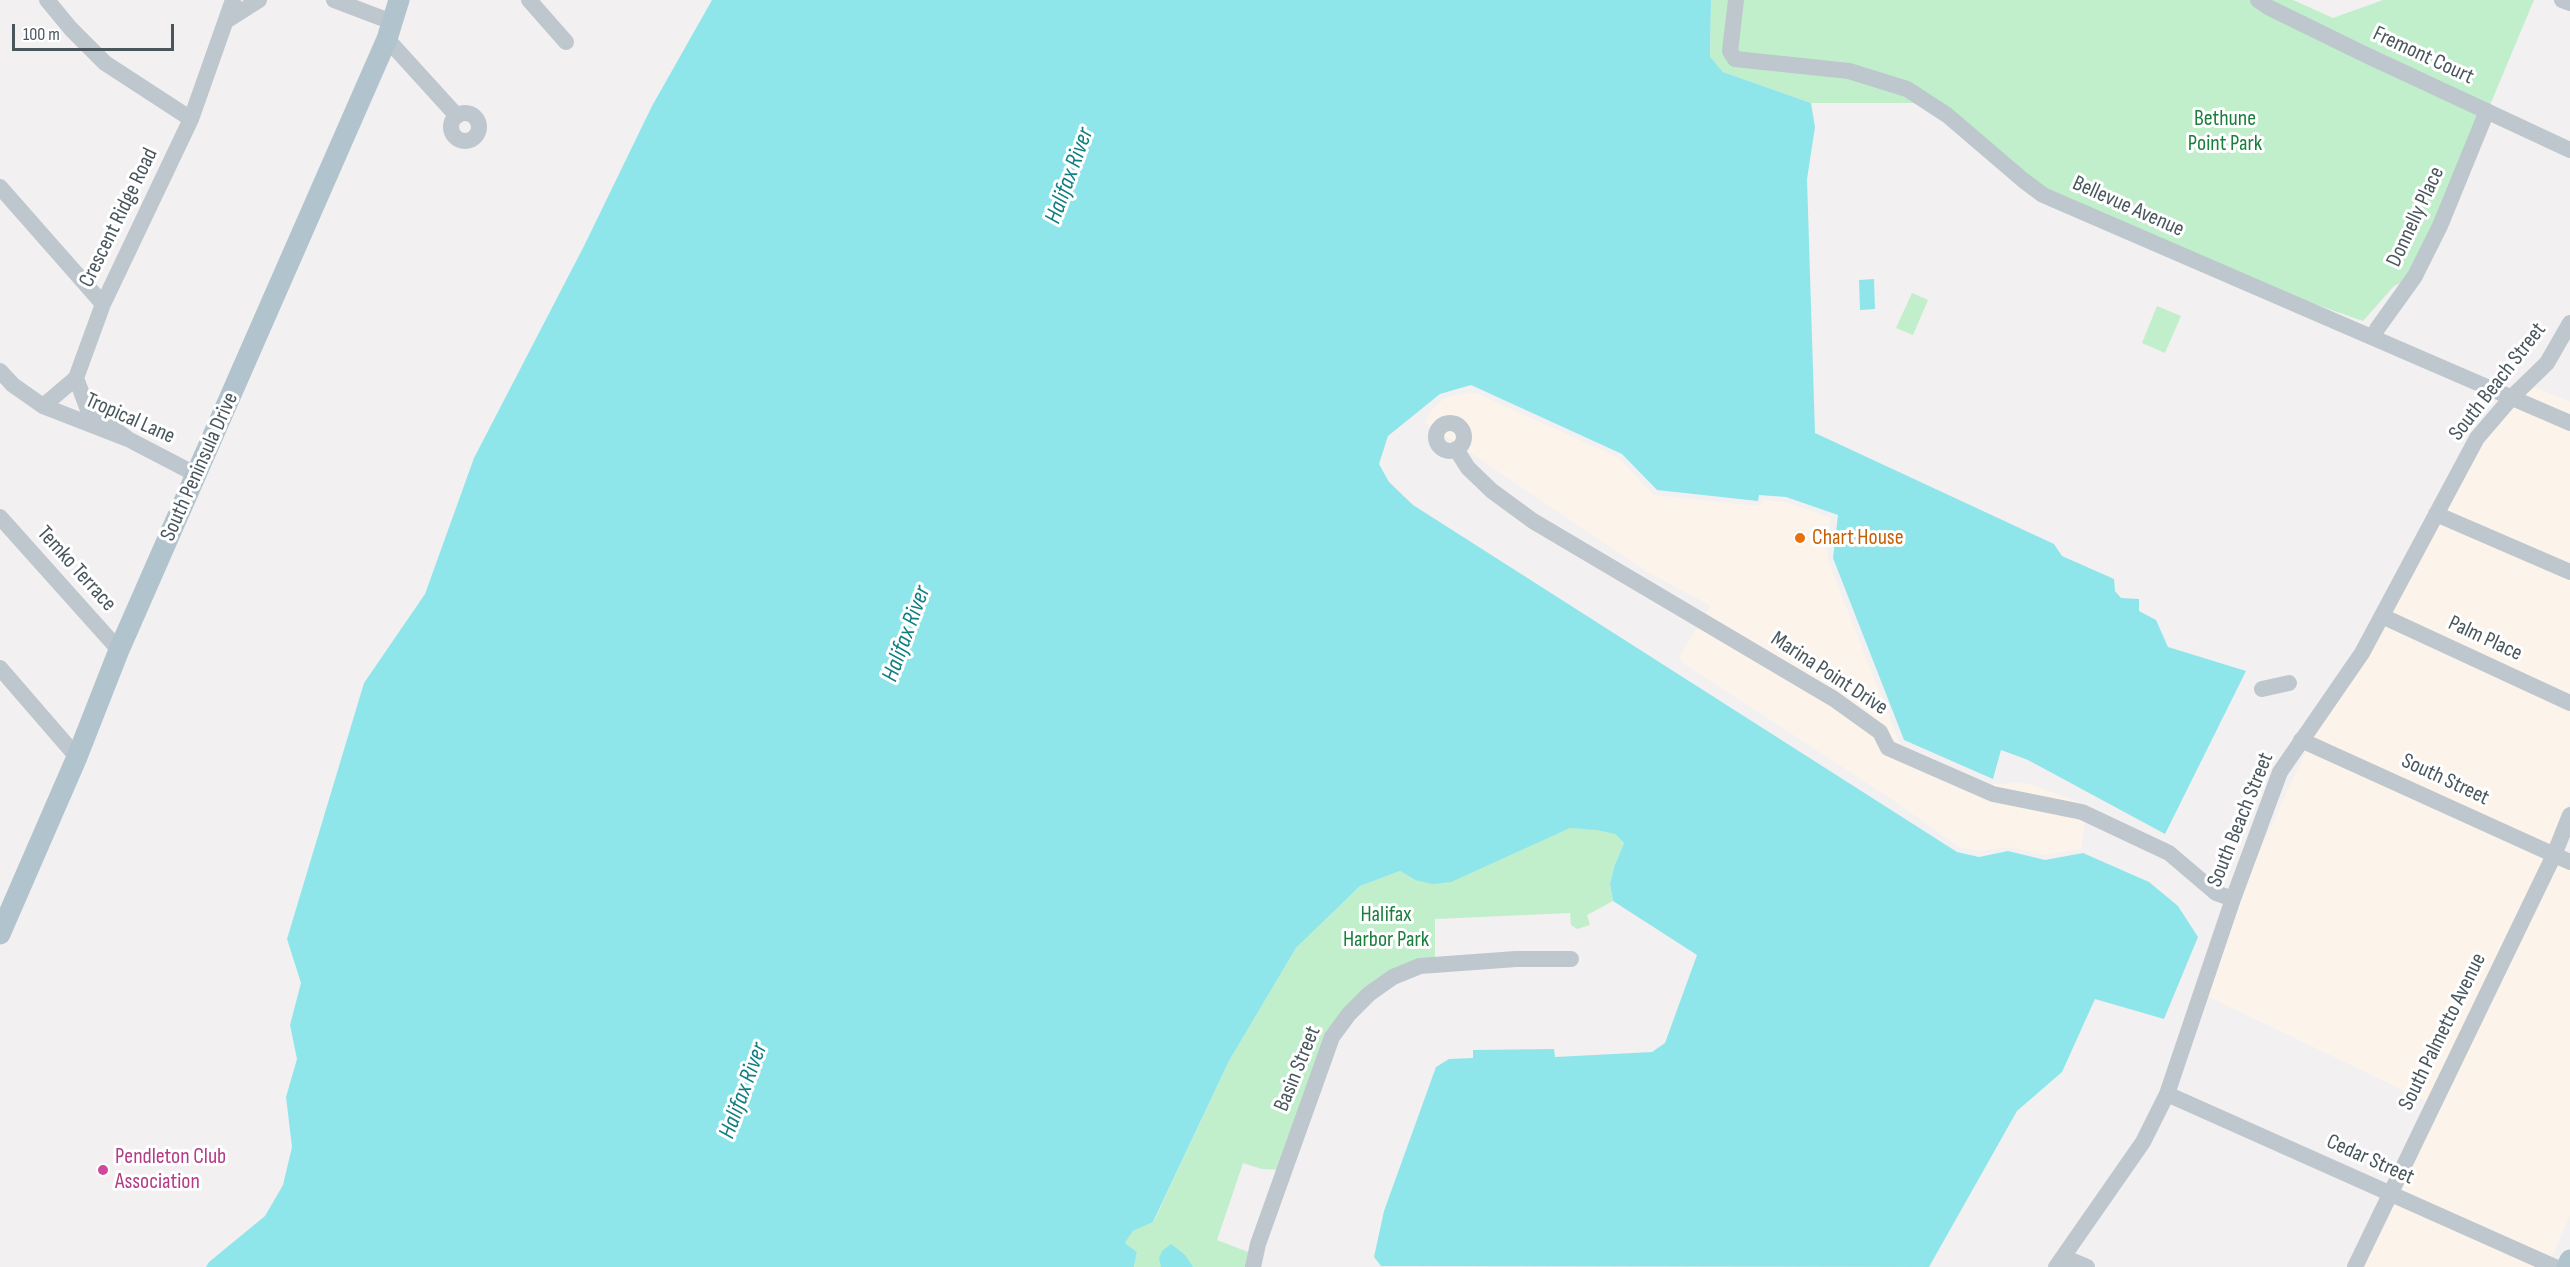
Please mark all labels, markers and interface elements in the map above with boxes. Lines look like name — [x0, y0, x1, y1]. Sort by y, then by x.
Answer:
scale bar — [15, 12, 177, 50]
street label: Fremont Court — [2368, 21, 2478, 91]
text: 100 m — [23, 24, 60, 45]
park label: Bethune Point Park — [2188, 106, 2262, 158]
water label: Halifax River — [1039, 124, 1101, 228]
street label: Crescent Ridge Road — [74, 144, 164, 292]
street label: Donnelly Place — [2381, 163, 2451, 271]
street label: Bellevue Avenue — [2068, 171, 2188, 243]
street label: South Beach Street — [2444, 318, 2552, 446]
street label: Tropical Lane — [81, 388, 179, 450]
street label: South Peninsula Drive — [155, 389, 245, 545]
street label: Temko Terrace — [31, 521, 121, 617]
place label: Chart House — [1812, 525, 1904, 551]
marker: Chart House — [1793, 531, 1807, 545]
water label: Halifax River — [876, 582, 938, 686]
street label: Palm Place — [2444, 610, 2526, 668]
street label: Marina Point Drive — [1766, 626, 1892, 722]
street label: South Street — [2397, 748, 2493, 812]
street label: South Beach Street — [2202, 749, 2280, 891]
park label: Halifax Harbor Park — [1343, 902, 1429, 954]
street label: South Palmetto Avenue — [2394, 949, 2492, 1115]
street label: Basin Street — [1269, 1022, 1327, 1116]
water label: Halifax River — [713, 1039, 775, 1143]
street label: Cedar Street — [2322, 1129, 2418, 1191]
place label: Pendleton Club Association — [115, 1144, 226, 1196]
marker: Pendleton Club Association — [96, 1163, 110, 1177]

